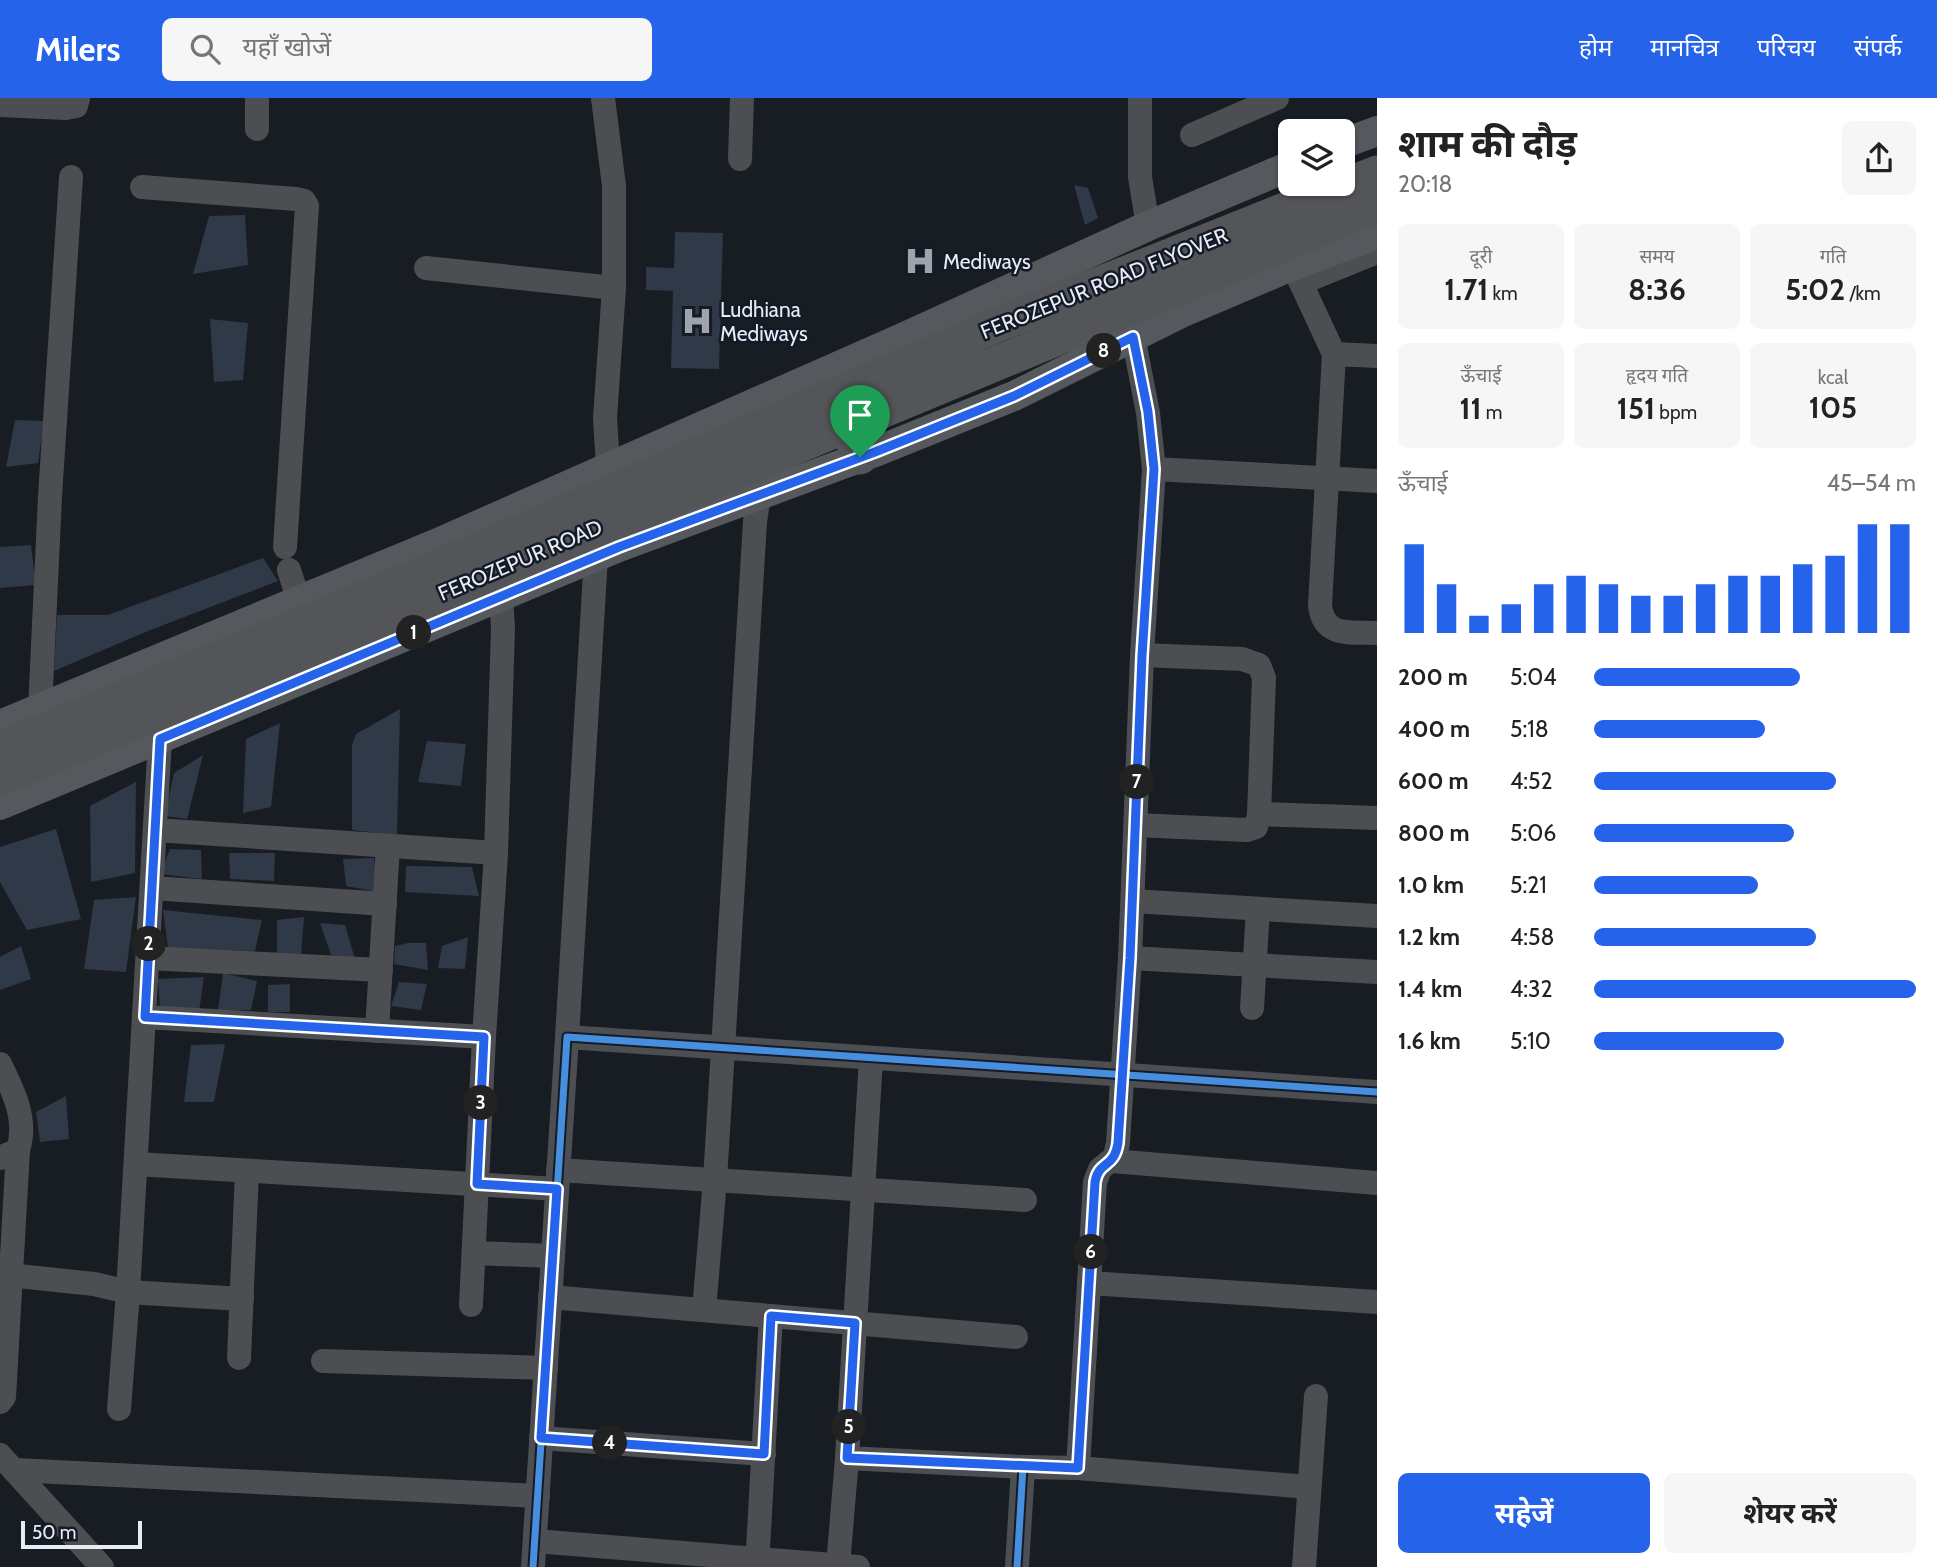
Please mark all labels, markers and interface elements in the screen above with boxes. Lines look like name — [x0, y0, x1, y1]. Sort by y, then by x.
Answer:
search box — [162, 18, 652, 81]
text: Milers — [35, 29, 120, 69]
icon: search — [186, 30, 224, 68]
text: यहाँ खोजें — [242, 31, 331, 63]
text: होम — [1579, 33, 1612, 62]
text: मानचित्र — [1650, 33, 1719, 62]
text: परिचय — [1757, 33, 1816, 62]
text: संपर्क — [1854, 33, 1902, 62]
map controls — [1278, 119, 1355, 196]
button: layers — [1278, 119, 1355, 196]
text: शाम की दौड़ — [1398, 120, 1577, 167]
button: share — [1842, 121, 1916, 195]
text: 20:18 — [1398, 170, 1452, 198]
street label: FEROZEPUR ROAD FLYOVER — [977, 222, 1231, 344]
hospital icon: Mediways — [903, 244, 937, 278]
text: दूरी — [1470, 245, 1492, 268]
text: समय — [1639, 245, 1675, 268]
text: गति — [1820, 245, 1846, 268]
place label: Mediways — [943, 249, 1031, 274]
text: 1.71 — [1444, 271, 1488, 308]
text: 8:36 — [1628, 271, 1686, 308]
text: 5:02 — [1785, 271, 1845, 308]
text: km — [1488, 282, 1518, 305]
text: /km — [1845, 282, 1881, 305]
place label: Ludhiana Mediways — [720, 297, 808, 346]
hospital icon: Ludhiana Mediways — [680, 304, 714, 338]
pin: 8 — [1086, 334, 1122, 368]
text: 8 — [1098, 339, 1109, 362]
text: ऊँचाई — [1460, 364, 1502, 387]
text: हृदय गति — [1626, 364, 1688, 387]
text: kcal — [1818, 366, 1848, 389]
pin — [830, 385, 890, 457]
text: 105 — [1809, 389, 1857, 426]
text: 11 — [1459, 390, 1482, 427]
text: 151 — [1617, 390, 1655, 427]
icon: arrive — [841, 396, 879, 434]
text: m — [1482, 401, 1503, 424]
text: bpm — [1655, 401, 1697, 424]
text: ऊँचाई — [1398, 469, 1448, 497]
text: 45–54 m — [1827, 469, 1916, 497]
street label: FEROZEPUR ROAD — [434, 514, 606, 606]
pin: 1 — [396, 616, 432, 650]
text: 1 — [410, 621, 417, 644]
text: 200 m — [1398, 663, 1468, 691]
text: 5:04 — [1510, 663, 1557, 691]
text: 400 m — [1398, 715, 1470, 743]
text: 5:18 — [1510, 715, 1549, 743]
pin: 7 — [1120, 764, 1154, 800]
text: 600 m — [1398, 767, 1469, 795]
text: 4:52 — [1510, 767, 1553, 795]
text: 7 — [1132, 770, 1141, 793]
text: 800 m — [1398, 819, 1470, 847]
text: 5:06 — [1510, 819, 1556, 847]
text: 1.0 km — [1398, 871, 1464, 899]
text: 5:21 — [1510, 871, 1547, 899]
text: 1.2 km — [1398, 923, 1460, 951]
text: 4:58 — [1510, 923, 1554, 951]
pin: 2 — [132, 926, 166, 962]
text: 2 — [143, 932, 154, 955]
text: 1.4 km — [1398, 975, 1462, 1003]
text: 4:32 — [1510, 975, 1553, 1003]
text: 1.6 km — [1398, 1027, 1461, 1055]
text: 5:10 — [1510, 1027, 1551, 1055]
pin: 3 — [463, 1086, 498, 1121]
text: 3 — [475, 1091, 486, 1114]
pin: 6 — [1074, 1234, 1108, 1270]
text: 6 — [1085, 1240, 1096, 1263]
pin: 5 — [832, 1410, 866, 1444]
text: 5 — [843, 1415, 854, 1438]
pin: 4 — [592, 1426, 628, 1460]
text: 4 — [604, 1431, 615, 1454]
button: सहेजें — [1398, 1473, 1650, 1553]
button: शेयर करें — [1664, 1473, 1916, 1553]
scale bar — [21, 1518, 142, 1550]
text: 50 m — [32, 1521, 76, 1544]

